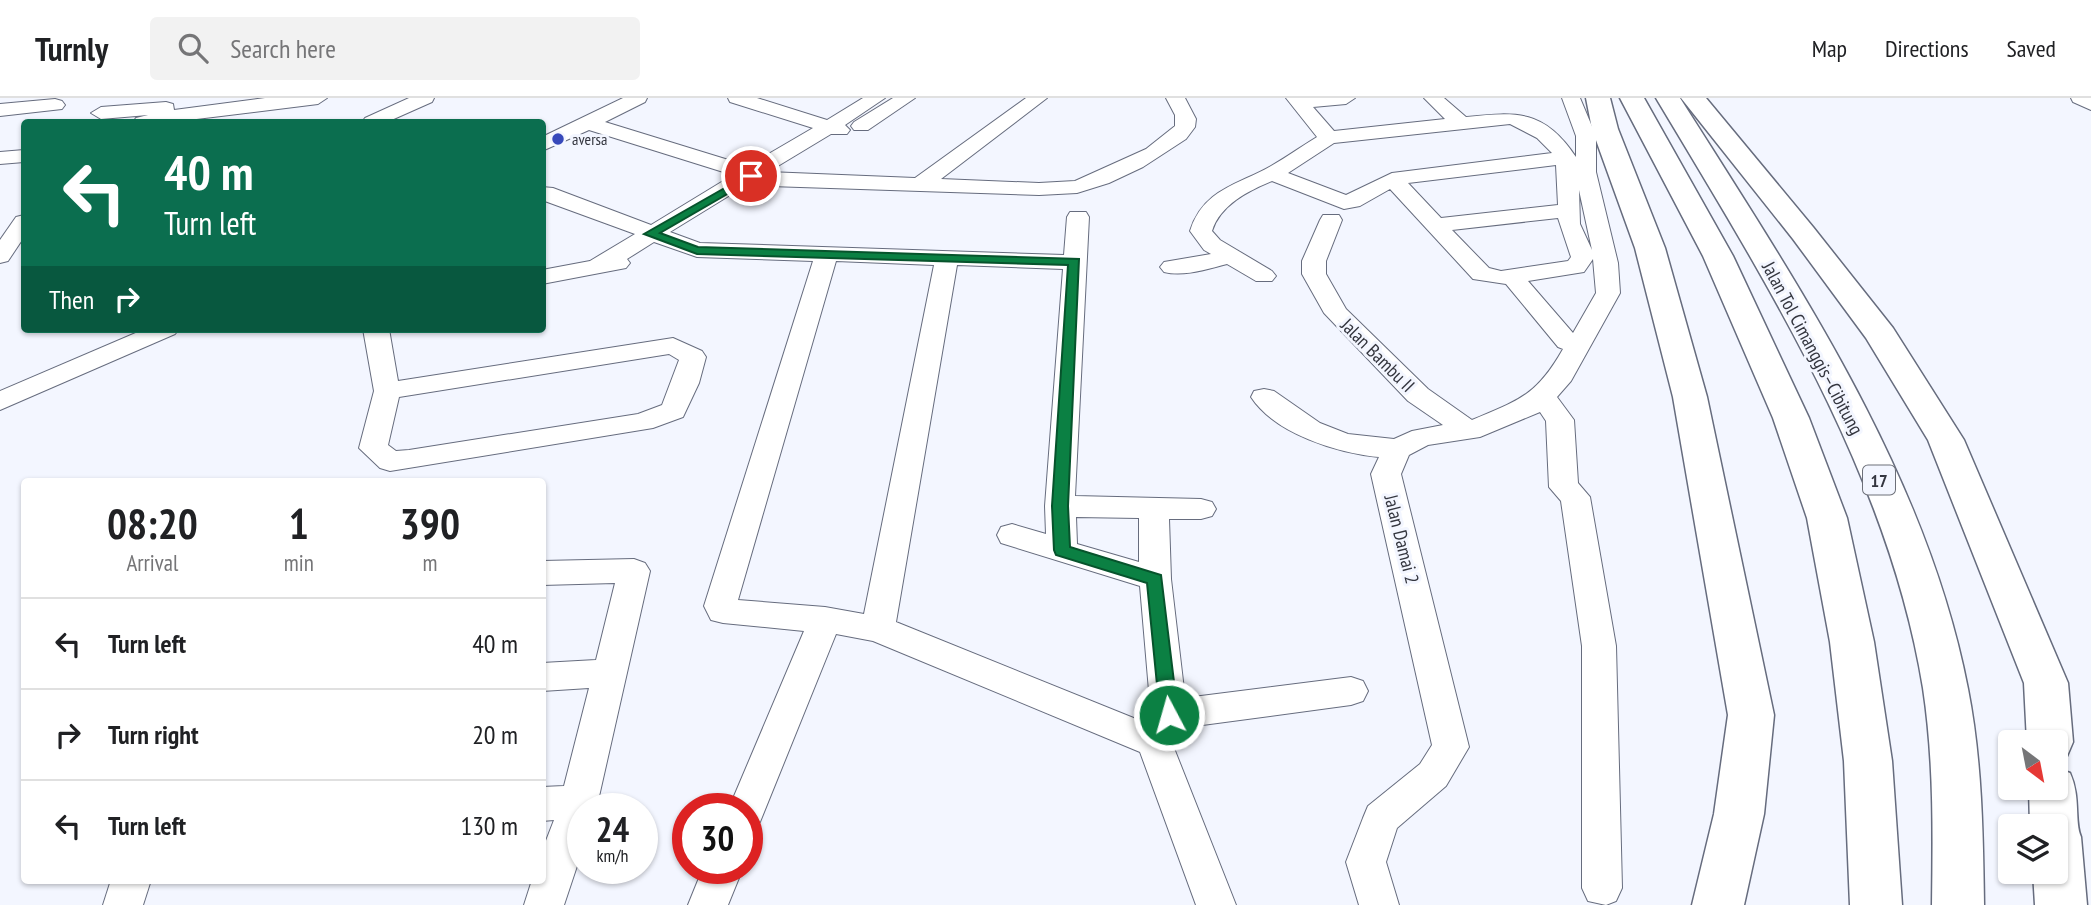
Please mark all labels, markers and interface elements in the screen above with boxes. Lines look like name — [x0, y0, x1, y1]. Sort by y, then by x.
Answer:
search box — [150, 17, 640, 80]
text: Turnly — [35, 27, 108, 70]
icon: search — [174, 29, 212, 67]
text: Search here — [230, 32, 336, 65]
text: Map — [1812, 33, 1847, 64]
text: Directions — [1885, 33, 1969, 64]
text: Saved — [2007, 33, 2056, 64]
place label: aversa — [572, 129, 607, 149]
marker: aversa — [550, 131, 566, 147]
text: 40 m — [164, 140, 253, 204]
pin — [721, 146, 781, 206]
icon: left — [49, 147, 140, 238]
icon: arrive — [732, 157, 770, 195]
text: Turn left — [164, 202, 256, 244]
street label: Jalan Tol Cimanggis–Cibitung — [1757, 256, 1869, 439]
icon: right — [108, 280, 146, 318]
text: Then — [49, 283, 94, 316]
street label: Jalan Bambu II — [1335, 312, 1420, 397]
road number: 17 — [1863, 466, 1895, 494]
street label: Jalan Damai 2 — [1379, 491, 1425, 586]
text: 08:20 — [107, 496, 198, 551]
text: 1 — [289, 496, 309, 551]
text: 390 — [400, 496, 460, 551]
text: Arrival — [126, 548, 178, 577]
text: min — [284, 548, 314, 577]
text: m — [422, 548, 437, 577]
icon: left — [49, 625, 87, 663]
text: Turn left — [108, 627, 186, 660]
text: 40 m — [472, 627, 518, 660]
position arrow — [1132, 678, 1206, 752]
icon: right — [49, 716, 87, 754]
text: Turn right — [108, 718, 199, 751]
text: 20 m — [472, 718, 518, 751]
north arrow — [1998, 730, 2068, 800]
map controls — [1998, 730, 2068, 884]
speed limit sign: 30 — [672, 793, 763, 884]
text: 24 — [596, 806, 629, 852]
icon: left — [49, 807, 87, 845]
text: Turn left — [108, 809, 186, 842]
text: 130 m — [460, 809, 518, 842]
button: layers — [1998, 814, 2068, 884]
text: km/h — [597, 844, 628, 867]

